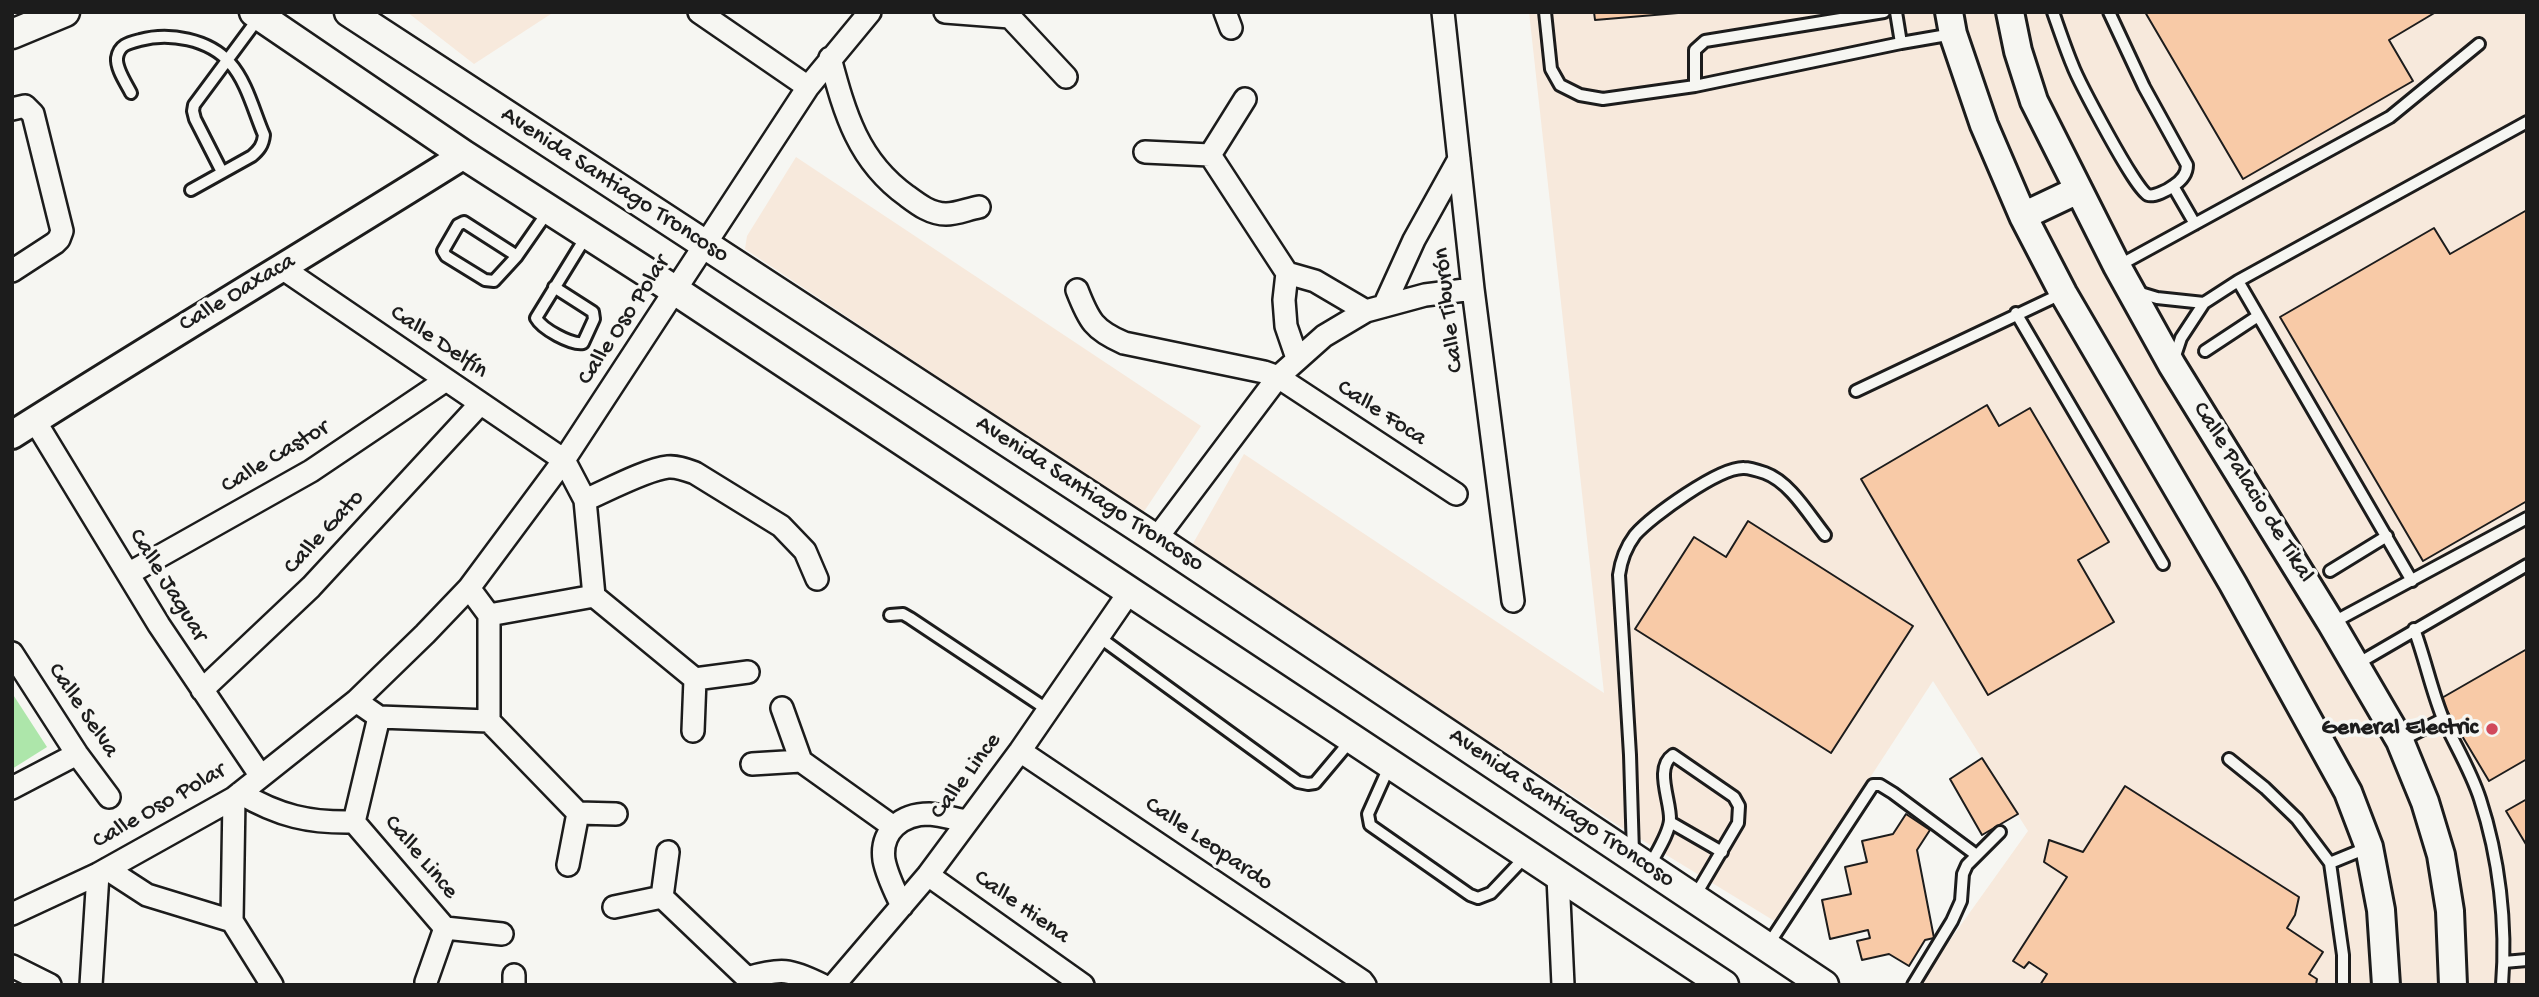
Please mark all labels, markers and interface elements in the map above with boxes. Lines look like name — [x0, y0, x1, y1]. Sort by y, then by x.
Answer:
street label: Avenida Santiago Troncoso — [494, 101, 734, 271]
street label: Calle Tiburón — [1428, 246, 1472, 374]
street label: Calle Oaxaca — [175, 248, 301, 340]
street label: Calle Oso Polar — [572, 251, 678, 391]
street label: Calle Delfín — [383, 300, 493, 386]
street label: Calle Foca — [1331, 374, 1431, 454]
street label: Calle Palacio de Tikal — [2185, 397, 2319, 589]
street label: Avenida Santiago Troncoso — [969, 410, 1209, 580]
street label: Calle Castor — [217, 415, 335, 501]
street label: Calle Gato — [278, 485, 372, 581]
street label: Calle Jaguar — [121, 524, 213, 648]
street label: Calle Selva — [40, 658, 124, 764]
place label: General Electric — [2321, 715, 2478, 743]
marker: General Electric — [2484, 721, 2500, 737]
street label: Avenida Santiago Troncoso — [1443, 723, 1679, 895]
street label: Calle Lince — [925, 728, 1009, 826]
street label: Calle Oso Polar — [88, 757, 232, 857]
street label: Calle Leopardo — [1138, 791, 1278, 899]
street label: Calle Lince — [377, 810, 463, 906]
street label: Calle Hiena — [967, 864, 1075, 952]

